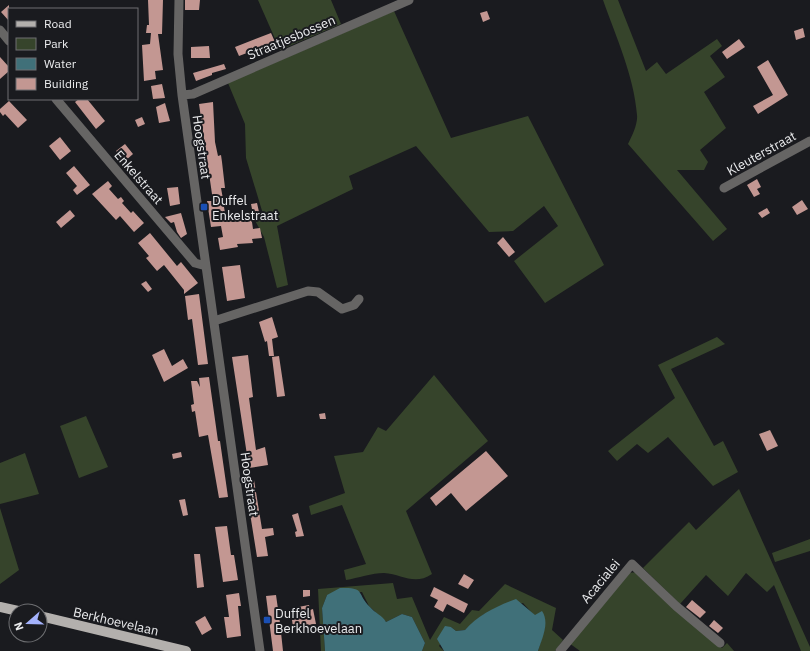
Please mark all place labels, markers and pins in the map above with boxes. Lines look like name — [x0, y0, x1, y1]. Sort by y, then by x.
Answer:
place label: Duffel Enkelstraat — [212, 192, 278, 224]
marker: Duffel Enkelstraat — [199, 202, 209, 212]
place label: Duffel Berkhoevelaan — [275, 605, 362, 637]
marker: Duffel Berkhoevelaan — [262, 615, 272, 625]

